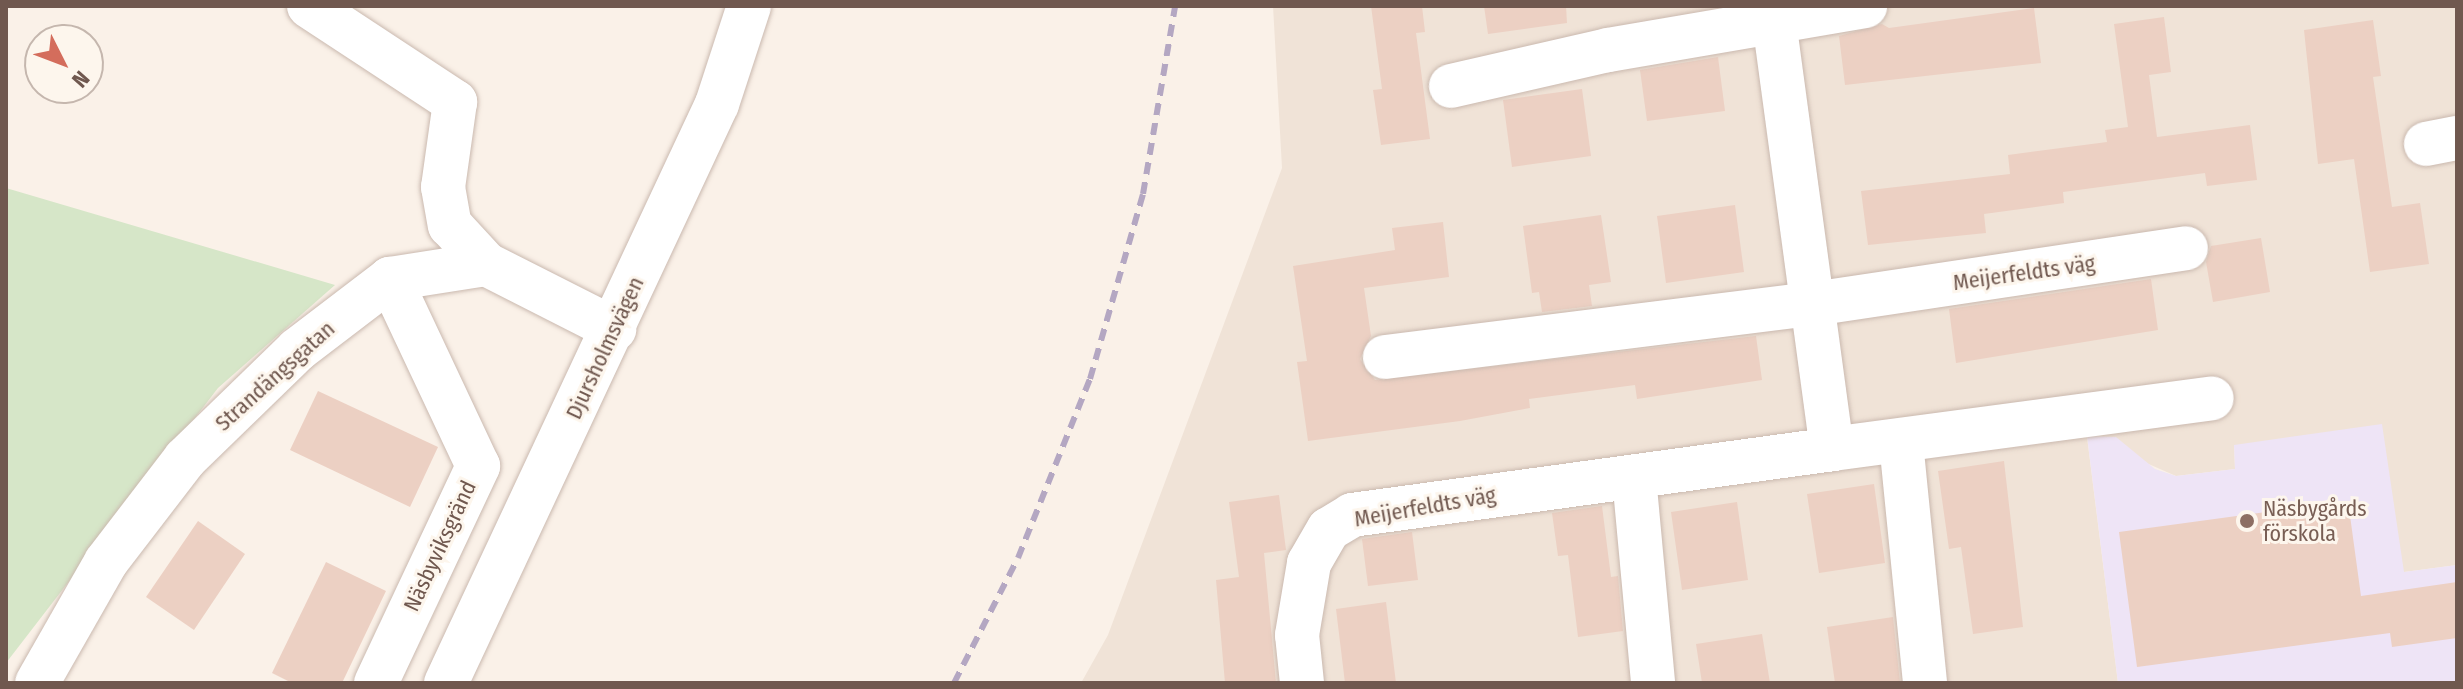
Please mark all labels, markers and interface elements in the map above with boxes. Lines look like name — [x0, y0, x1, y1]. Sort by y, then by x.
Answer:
north arrow — [24, 24, 104, 104]
text: N — [66, 65, 95, 93]
street label: Meijerfeldts väg — [1951, 250, 2097, 296]
street label: Djursholmsvägen — [560, 273, 650, 423]
street label: Strandängsgatan — [210, 316, 340, 436]
street label: Näsbyviksgränd — [398, 476, 482, 616]
street label: Meijerfeldts väg — [1352, 482, 1498, 532]
place label: Näsbygårds förskola — [2263, 495, 2367, 546]
marker: Näsbygårds förskola — [2238, 512, 2256, 530]

